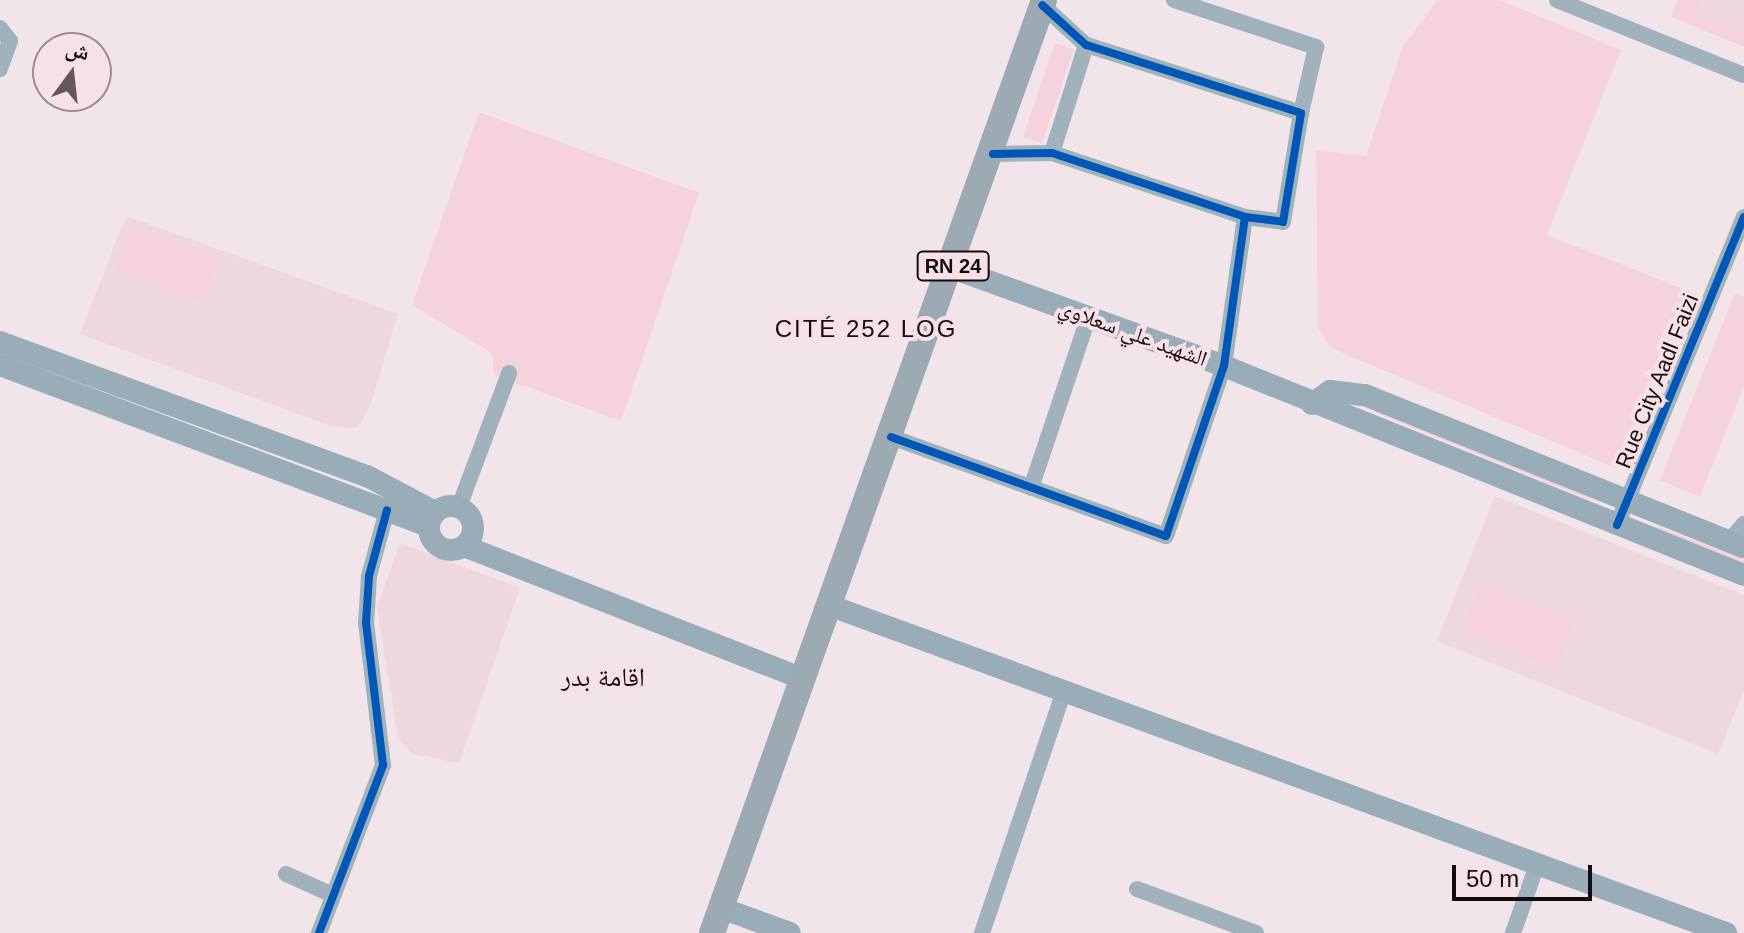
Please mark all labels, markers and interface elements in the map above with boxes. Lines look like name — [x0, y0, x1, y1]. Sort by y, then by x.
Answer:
north arrow — [32, 32, 112, 112]
text: ش — [63, 35, 92, 65]
road number: RN 24 — [915, 250, 991, 282]
street label: Rue City Aadl Faizi — [1610, 289, 1704, 473]
street label: الشهيد علي سعلاوي — [1055, 294, 1211, 372]
district label: CITÉ 252 LOG — [775, 315, 957, 343]
district label: اقامة بدر — [561, 662, 645, 694]
scale bar — [1456, 849, 1596, 899]
text: 50 m — [1466, 865, 1519, 892]

